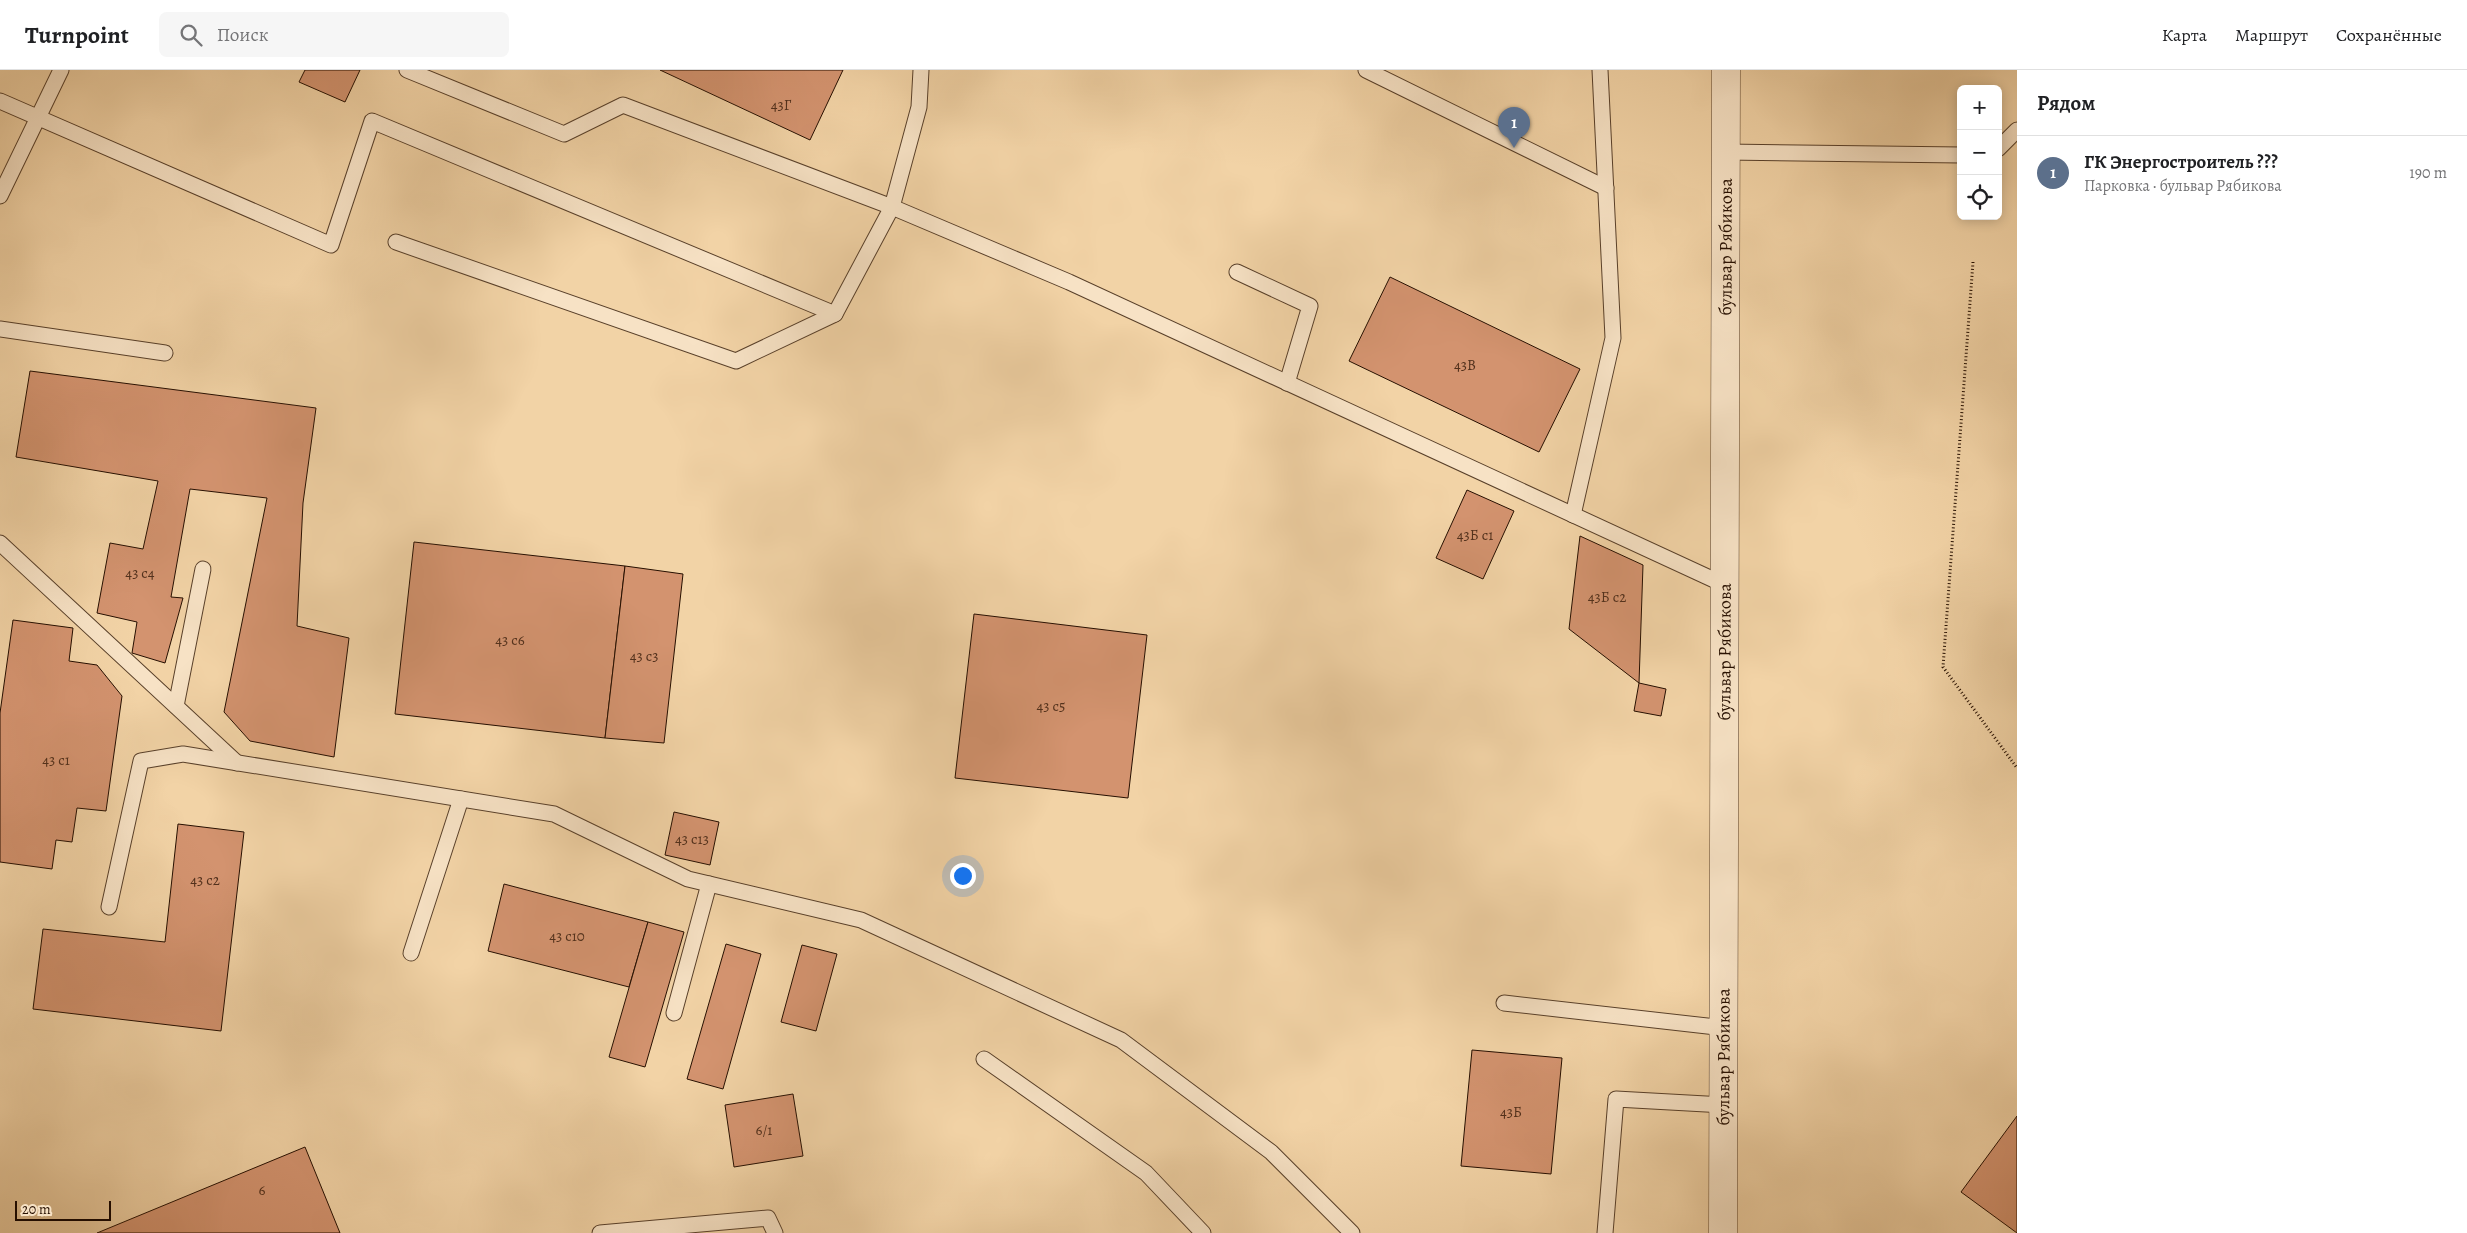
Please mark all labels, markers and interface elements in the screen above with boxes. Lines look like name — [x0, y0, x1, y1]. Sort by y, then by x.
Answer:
search box — [159, 12, 509, 57]
text: Turnpoint — [25, 19, 129, 51]
icon: search — [177, 21, 205, 49]
text: Поиск — [217, 22, 269, 48]
text: Карта — [2162, 23, 2207, 47]
text: Маршрут — [2235, 23, 2308, 47]
text: Сохранённые — [2336, 23, 2442, 47]
map controls — [1957, 85, 2002, 220]
button: + — [1957, 85, 2002, 130]
text: Рядом — [2037, 89, 2095, 117]
house number: 43Г — [771, 95, 792, 115]
pin: 1 — [1498, 107, 1530, 148]
button: − — [1957, 130, 2002, 175]
text: ГК Энергостроитель ??? — [2084, 149, 2278, 175]
text: 1 — [2050, 162, 2056, 184]
text: 190 m — [2409, 162, 2447, 184]
button: locate — [1957, 175, 2002, 220]
text: Парковка · бульвар Рябикова — [2084, 175, 2282, 197]
street label: бульвар Рябикова — [1713, 177, 1738, 316]
house number: 43В — [1454, 355, 1476, 375]
house number: 43Б с1 — [1457, 525, 1493, 545]
house number: 43 с4 — [125, 563, 155, 583]
street label: бульвар Рябикова — [1712, 582, 1737, 721]
house number: 43Б с2 — [1588, 587, 1626, 607]
house number: 43 с6 — [495, 630, 525, 650]
house number: 43 с3 — [630, 646, 658, 666]
house number: 43 с5 — [1037, 696, 1065, 716]
house number: 43 с1 — [42, 750, 70, 770]
house number: 43 с13 — [675, 829, 709, 849]
your location — [950, 863, 976, 889]
house number: 43 с2 — [190, 870, 220, 890]
house number: 43 с10 — [549, 926, 585, 946]
street label: бульвар Рябикова — [1711, 987, 1736, 1126]
house number: 43Б — [1500, 1102, 1522, 1122]
house number: 6/1 — [756, 1120, 773, 1140]
house number: 6 — [259, 1180, 266, 1200]
scale bar — [15, 1198, 111, 1221]
text: 20 m — [22, 1200, 51, 1219]

